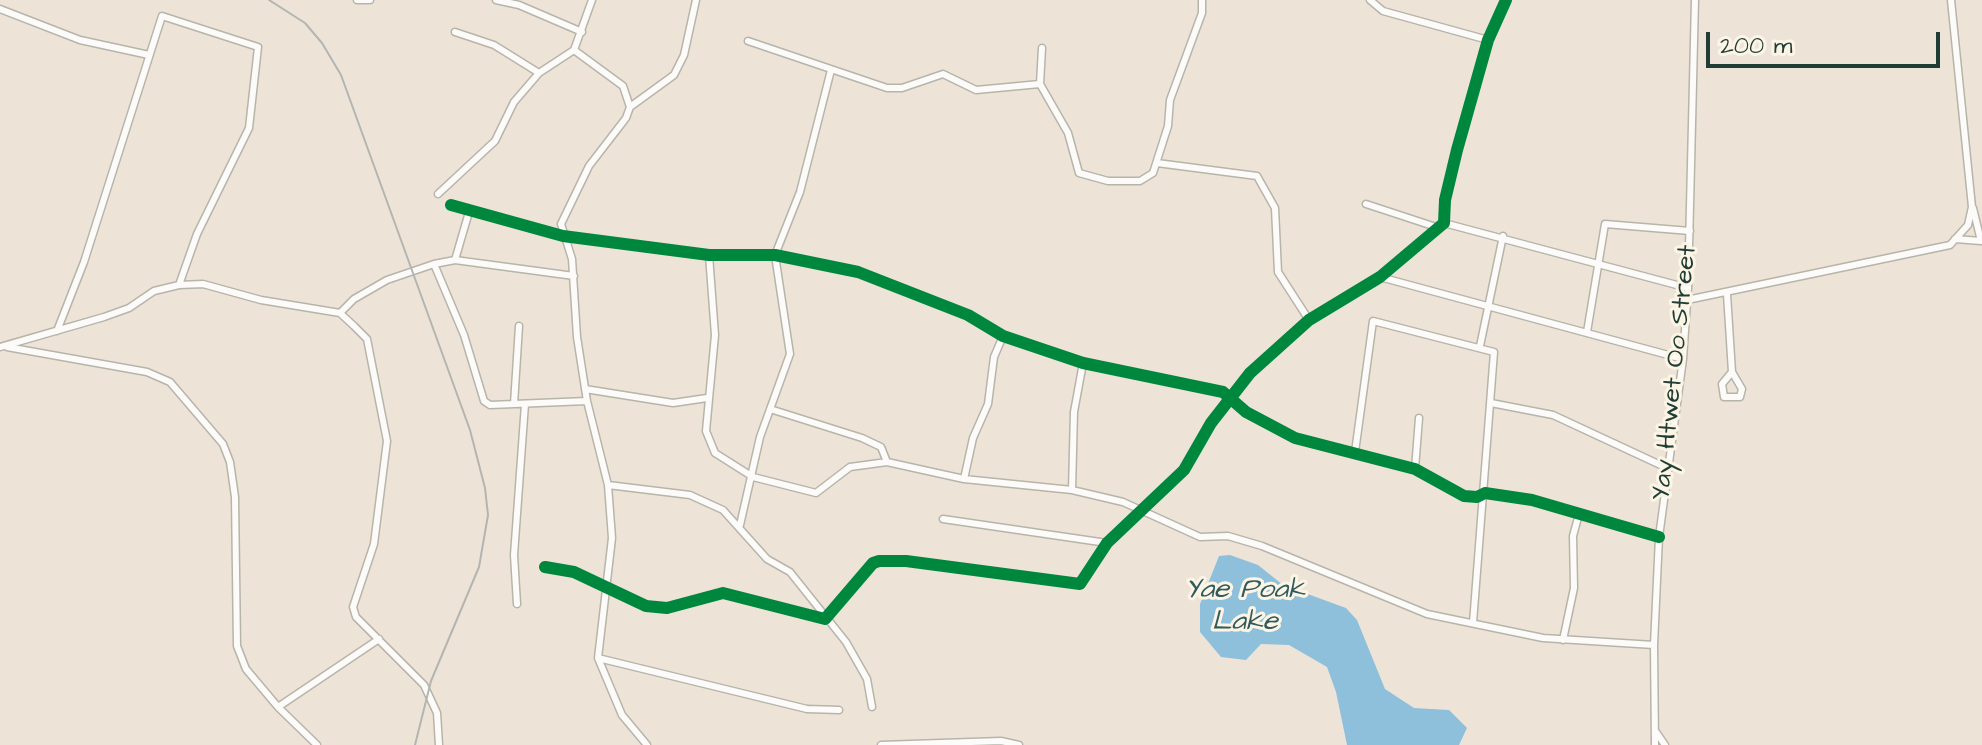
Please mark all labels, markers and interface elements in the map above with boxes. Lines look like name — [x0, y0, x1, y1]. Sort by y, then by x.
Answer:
scale bar — [1710, 16, 1944, 66]
text: 200 m — [1720, 29, 1792, 63]
street label: Yay Htwet Oo Street — [1647, 244, 1705, 502]
water label: Yae Poak Lake — [1185, 574, 1305, 640]

